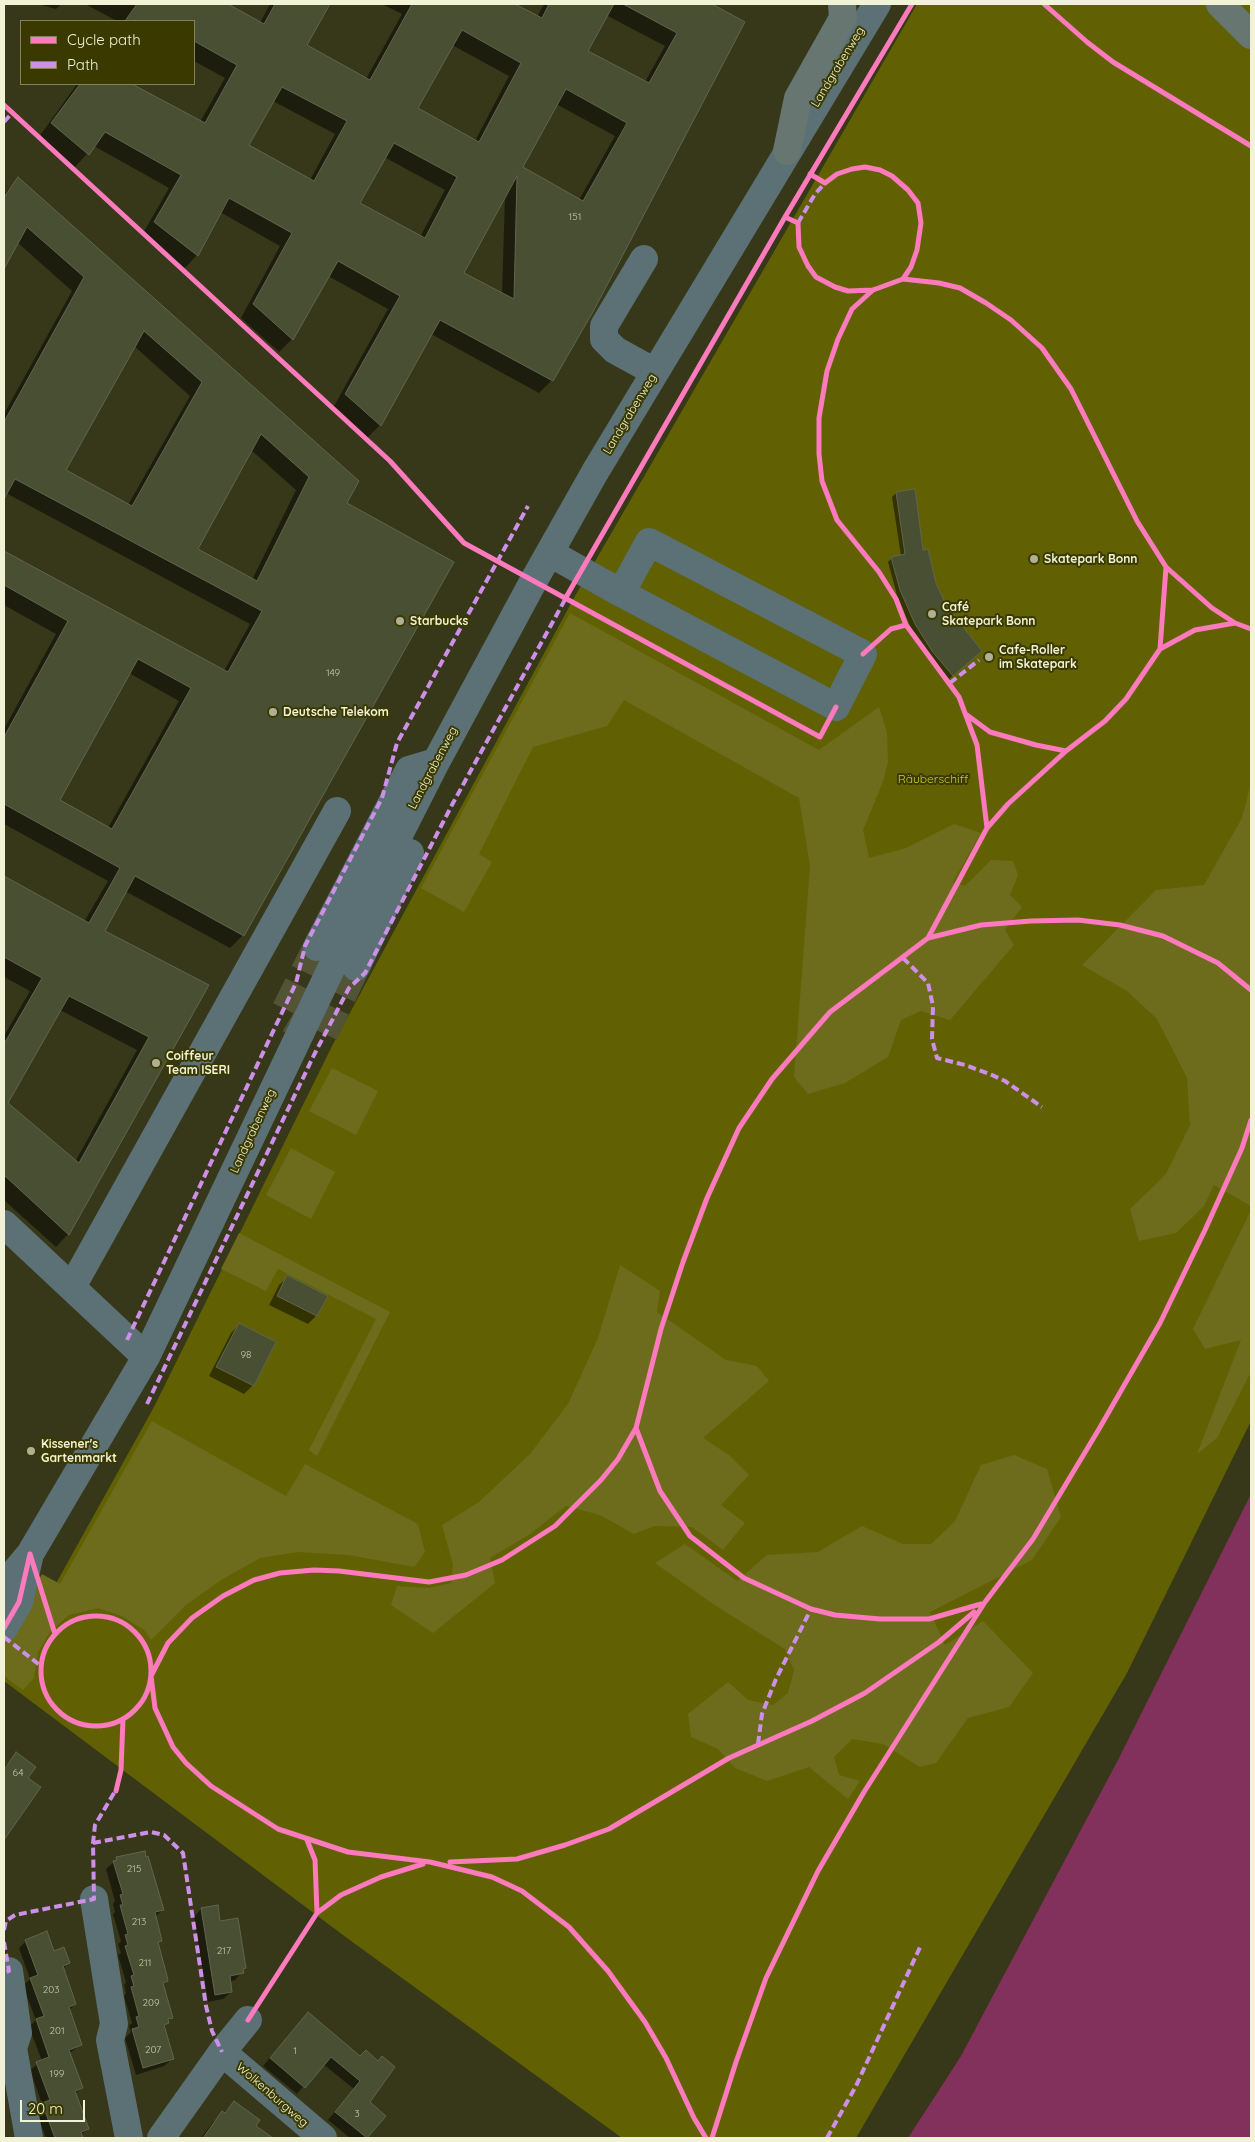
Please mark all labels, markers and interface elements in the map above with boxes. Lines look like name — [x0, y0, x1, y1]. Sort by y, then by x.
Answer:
legend — [20, 20, 195, 85]
street label: Landgrabenweg — [808, 24, 868, 110]
text: Cycle path — [67, 30, 141, 49]
text: Path — [67, 55, 99, 74]
house number: 151 — [569, 211, 581, 223]
street label: Landgrabenweg — [600, 371, 660, 457]
place label: Skatepark Bonn — [1044, 552, 1138, 566]
marker: Skatepark Bonn — [1028, 553, 1040, 565]
place label: Café Skatepark Bonn — [942, 600, 1036, 628]
marker: Café Skatepark Bonn — [926, 608, 938, 620]
place label: Starbucks — [410, 614, 468, 628]
marker: Starbucks — [394, 615, 406, 627]
place label: Cafe-Roller im Skatepark — [999, 643, 1077, 671]
marker: Cafe-Roller im Skatepark — [983, 651, 995, 663]
house number: 149 — [326, 667, 340, 679]
place label: Deutsche Telekom — [283, 705, 389, 719]
marker: Deutsche Telekom — [267, 706, 279, 718]
street label: Landgrabenweg — [405, 724, 461, 812]
park label: Räuberschiff — [898, 772, 968, 786]
place label: Coiffeur Team ISERI — [166, 1049, 230, 1077]
marker: Coiffeur Team ISERI — [150, 1057, 162, 1069]
street label: Landgrabenweg — [227, 1087, 279, 1175]
house number: 98 — [241, 1349, 251, 1361]
place label: Kissener's Gartenmarkt — [41, 1437, 117, 1465]
marker: Kissener's Gartenmarkt — [25, 1445, 37, 1457]
house number: 64 — [13, 1767, 23, 1779]
house number: 215 — [127, 1863, 141, 1875]
house number: 213 — [132, 1916, 146, 1928]
house number: 217 — [217, 1945, 231, 1957]
house number: 211 — [139, 1957, 151, 1969]
house number: 203 — [43, 1984, 59, 1996]
house number: 209 — [142, 1997, 160, 2009]
house number: 201 — [49, 2025, 65, 2037]
house number: 207 — [145, 2044, 161, 2056]
house number: 1 — [293, 2045, 297, 2057]
street label: Wolkenburgweg — [233, 2060, 311, 2130]
house number: 199 — [50, 2068, 64, 2080]
scale bar — [22, 2090, 88, 2122]
text: 20 m — [28, 2099, 63, 2118]
house number: 3 — [354, 2108, 360, 2120]

